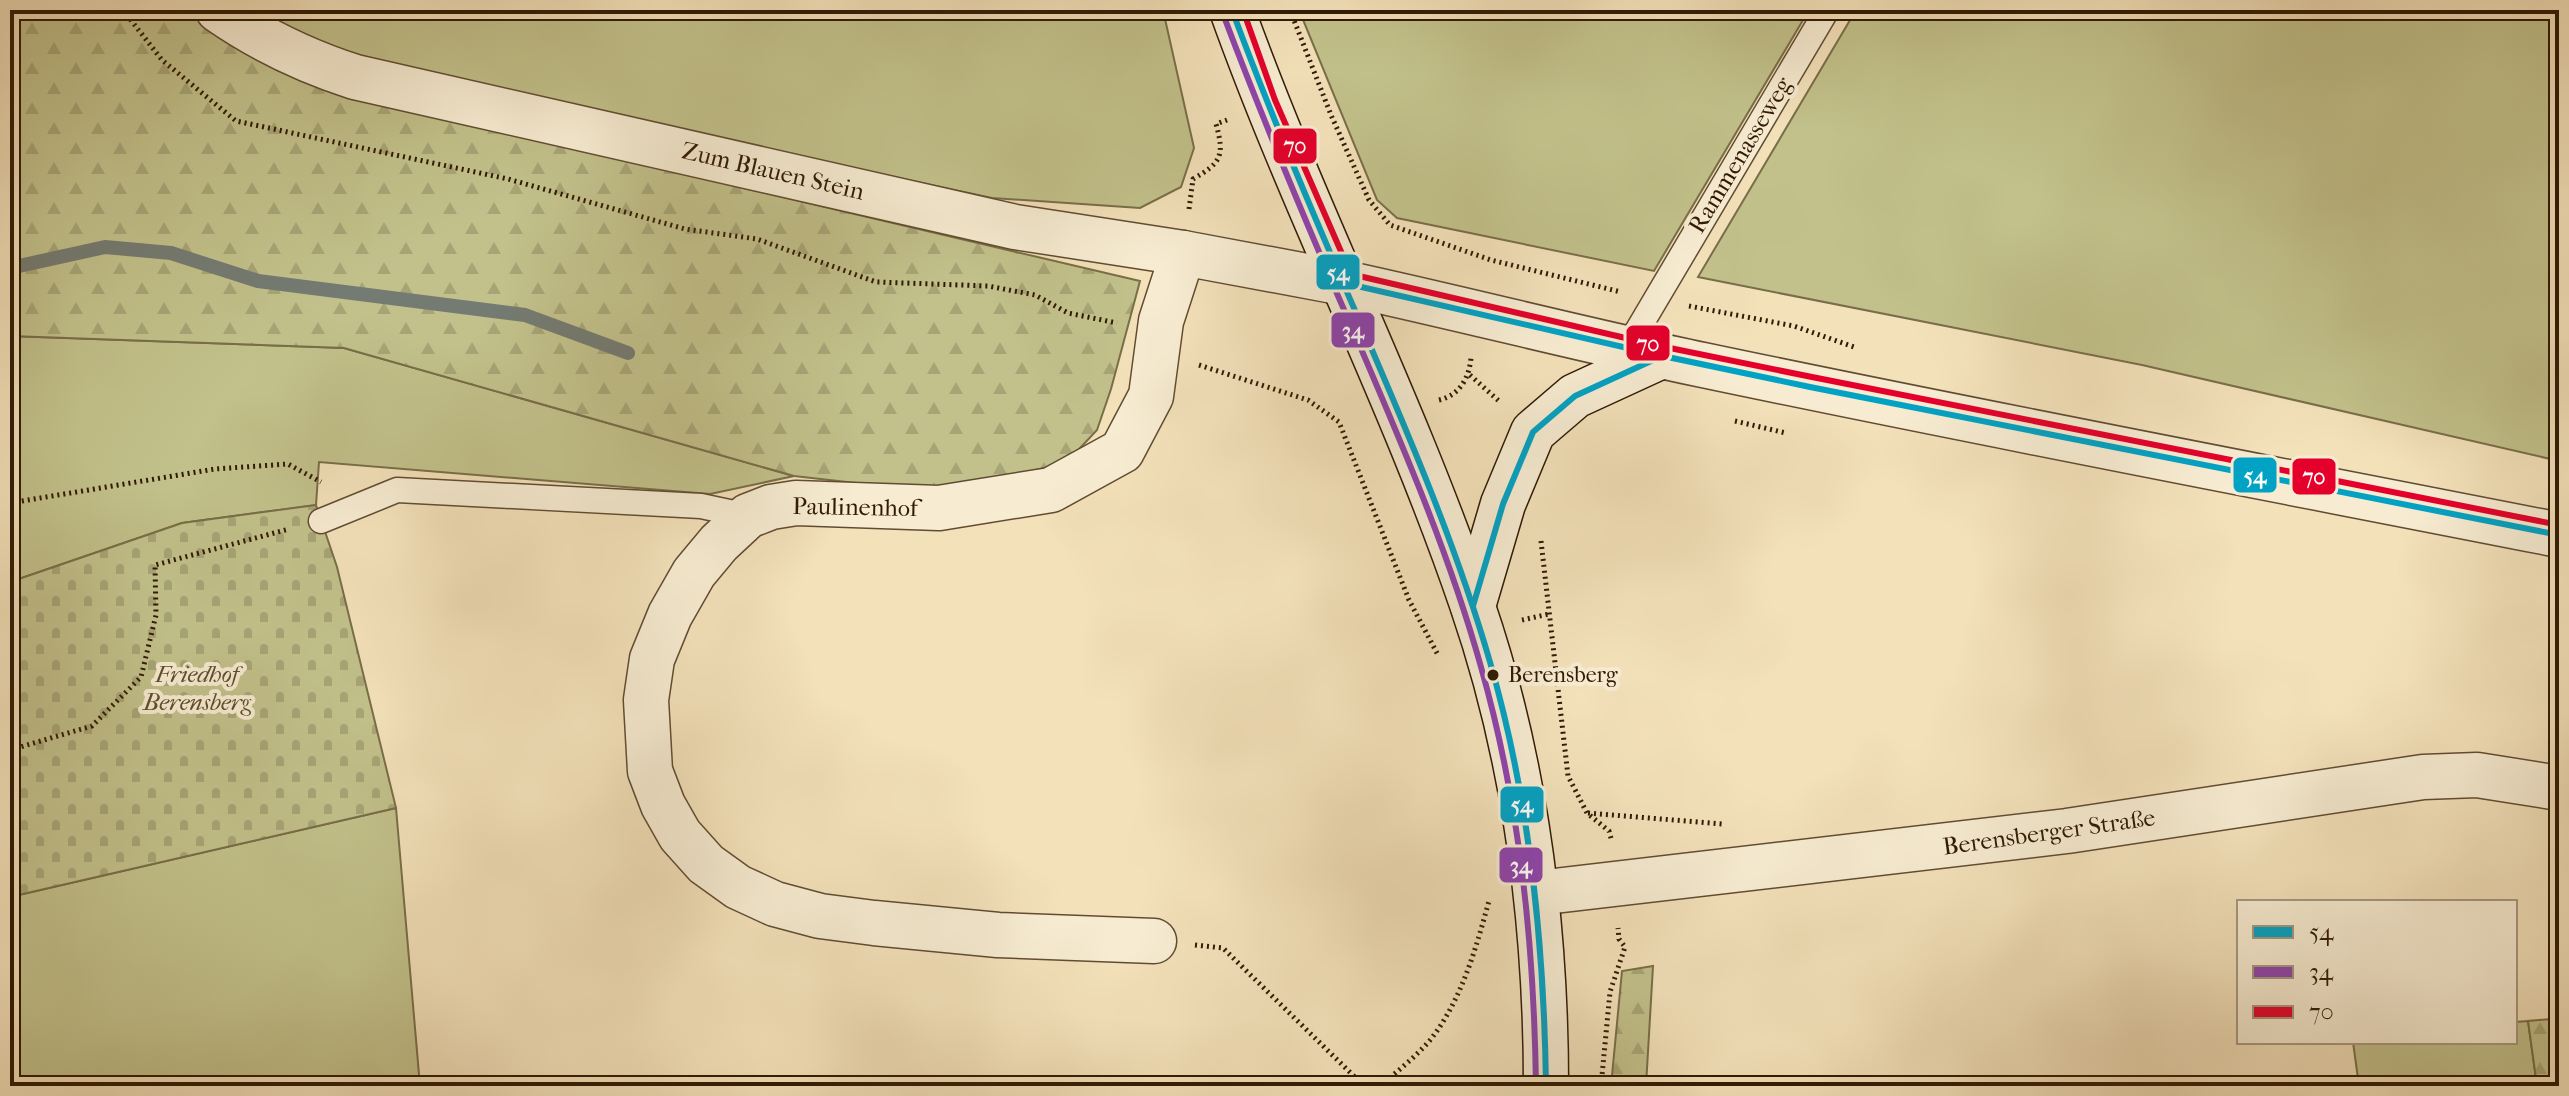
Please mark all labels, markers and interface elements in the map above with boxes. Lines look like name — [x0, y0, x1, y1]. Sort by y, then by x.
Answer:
street label: Rammenasseweg — [1682, 71, 1798, 238]
line badge: 70 — [1272, 127, 1318, 165]
text: 70 — [1283, 133, 1306, 159]
street label: Zum Blauen Stein — [679, 136, 867, 206]
line badge: 54 — [1315, 253, 1361, 291]
text: 54 — [1327, 260, 1350, 286]
line badge: 34 — [1330, 311, 1376, 349]
text: 34 — [1342, 318, 1365, 344]
line badge: 70 — [1625, 324, 1671, 362]
text: 70 — [1636, 331, 1659, 357]
line badge: 54 — [2232, 456, 2278, 494]
line badge: 70 — [2291, 457, 2337, 496]
text: 54 — [2244, 463, 2267, 489]
text: 70 — [2302, 464, 2325, 490]
street label: Paulinenhof — [792, 492, 923, 522]
park label: Friedhof Berensberg — [141, 660, 251, 716]
place label: Berensberg — [1508, 662, 1618, 688]
marker: Berensberg — [1485, 667, 1501, 683]
line badge: 54 — [1499, 785, 1545, 824]
text: 54 — [1511, 792, 1534, 818]
street label: Berensberger Straße — [1941, 803, 2157, 861]
line badge: 34 — [1498, 846, 1544, 884]
text: 34 — [1510, 853, 1533, 879]
legend — [2237, 900, 2517, 1044]
text: 54 — [2309, 918, 2334, 946]
text: 34 — [2309, 958, 2334, 986]
text: 70 — [2309, 998, 2334, 1026]

